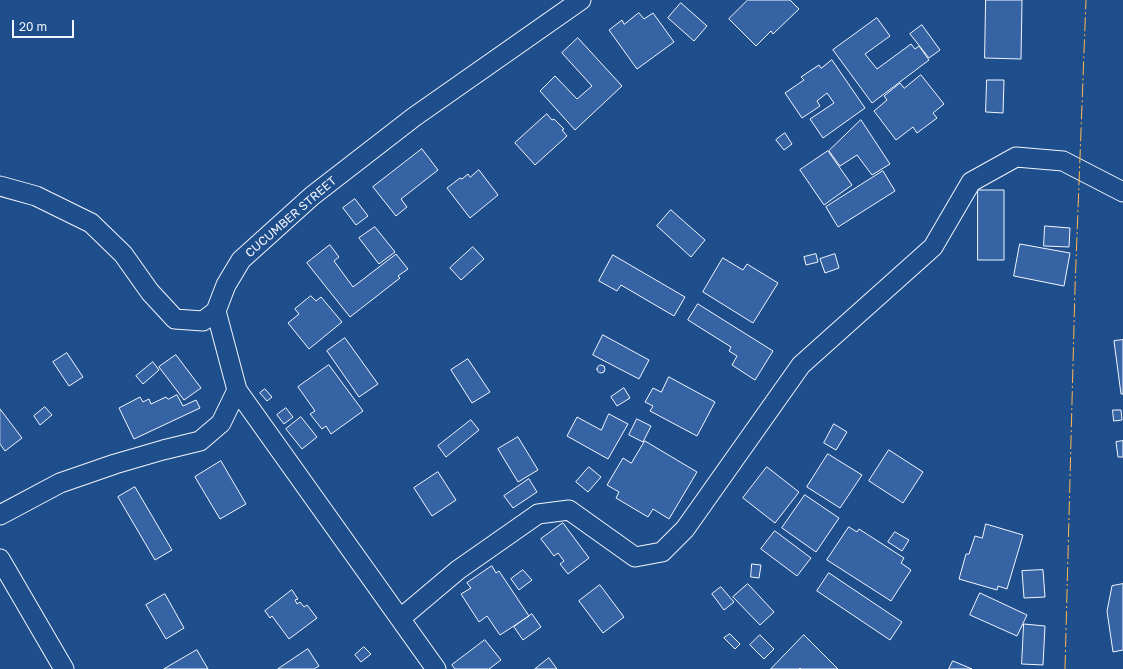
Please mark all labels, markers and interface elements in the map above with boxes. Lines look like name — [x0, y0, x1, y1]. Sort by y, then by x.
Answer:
scale bar — [14, 12, 76, 38]
text: 20 m — [19, 19, 47, 34]
street label: CUCUMBER STREET — [242, 174, 340, 260]

